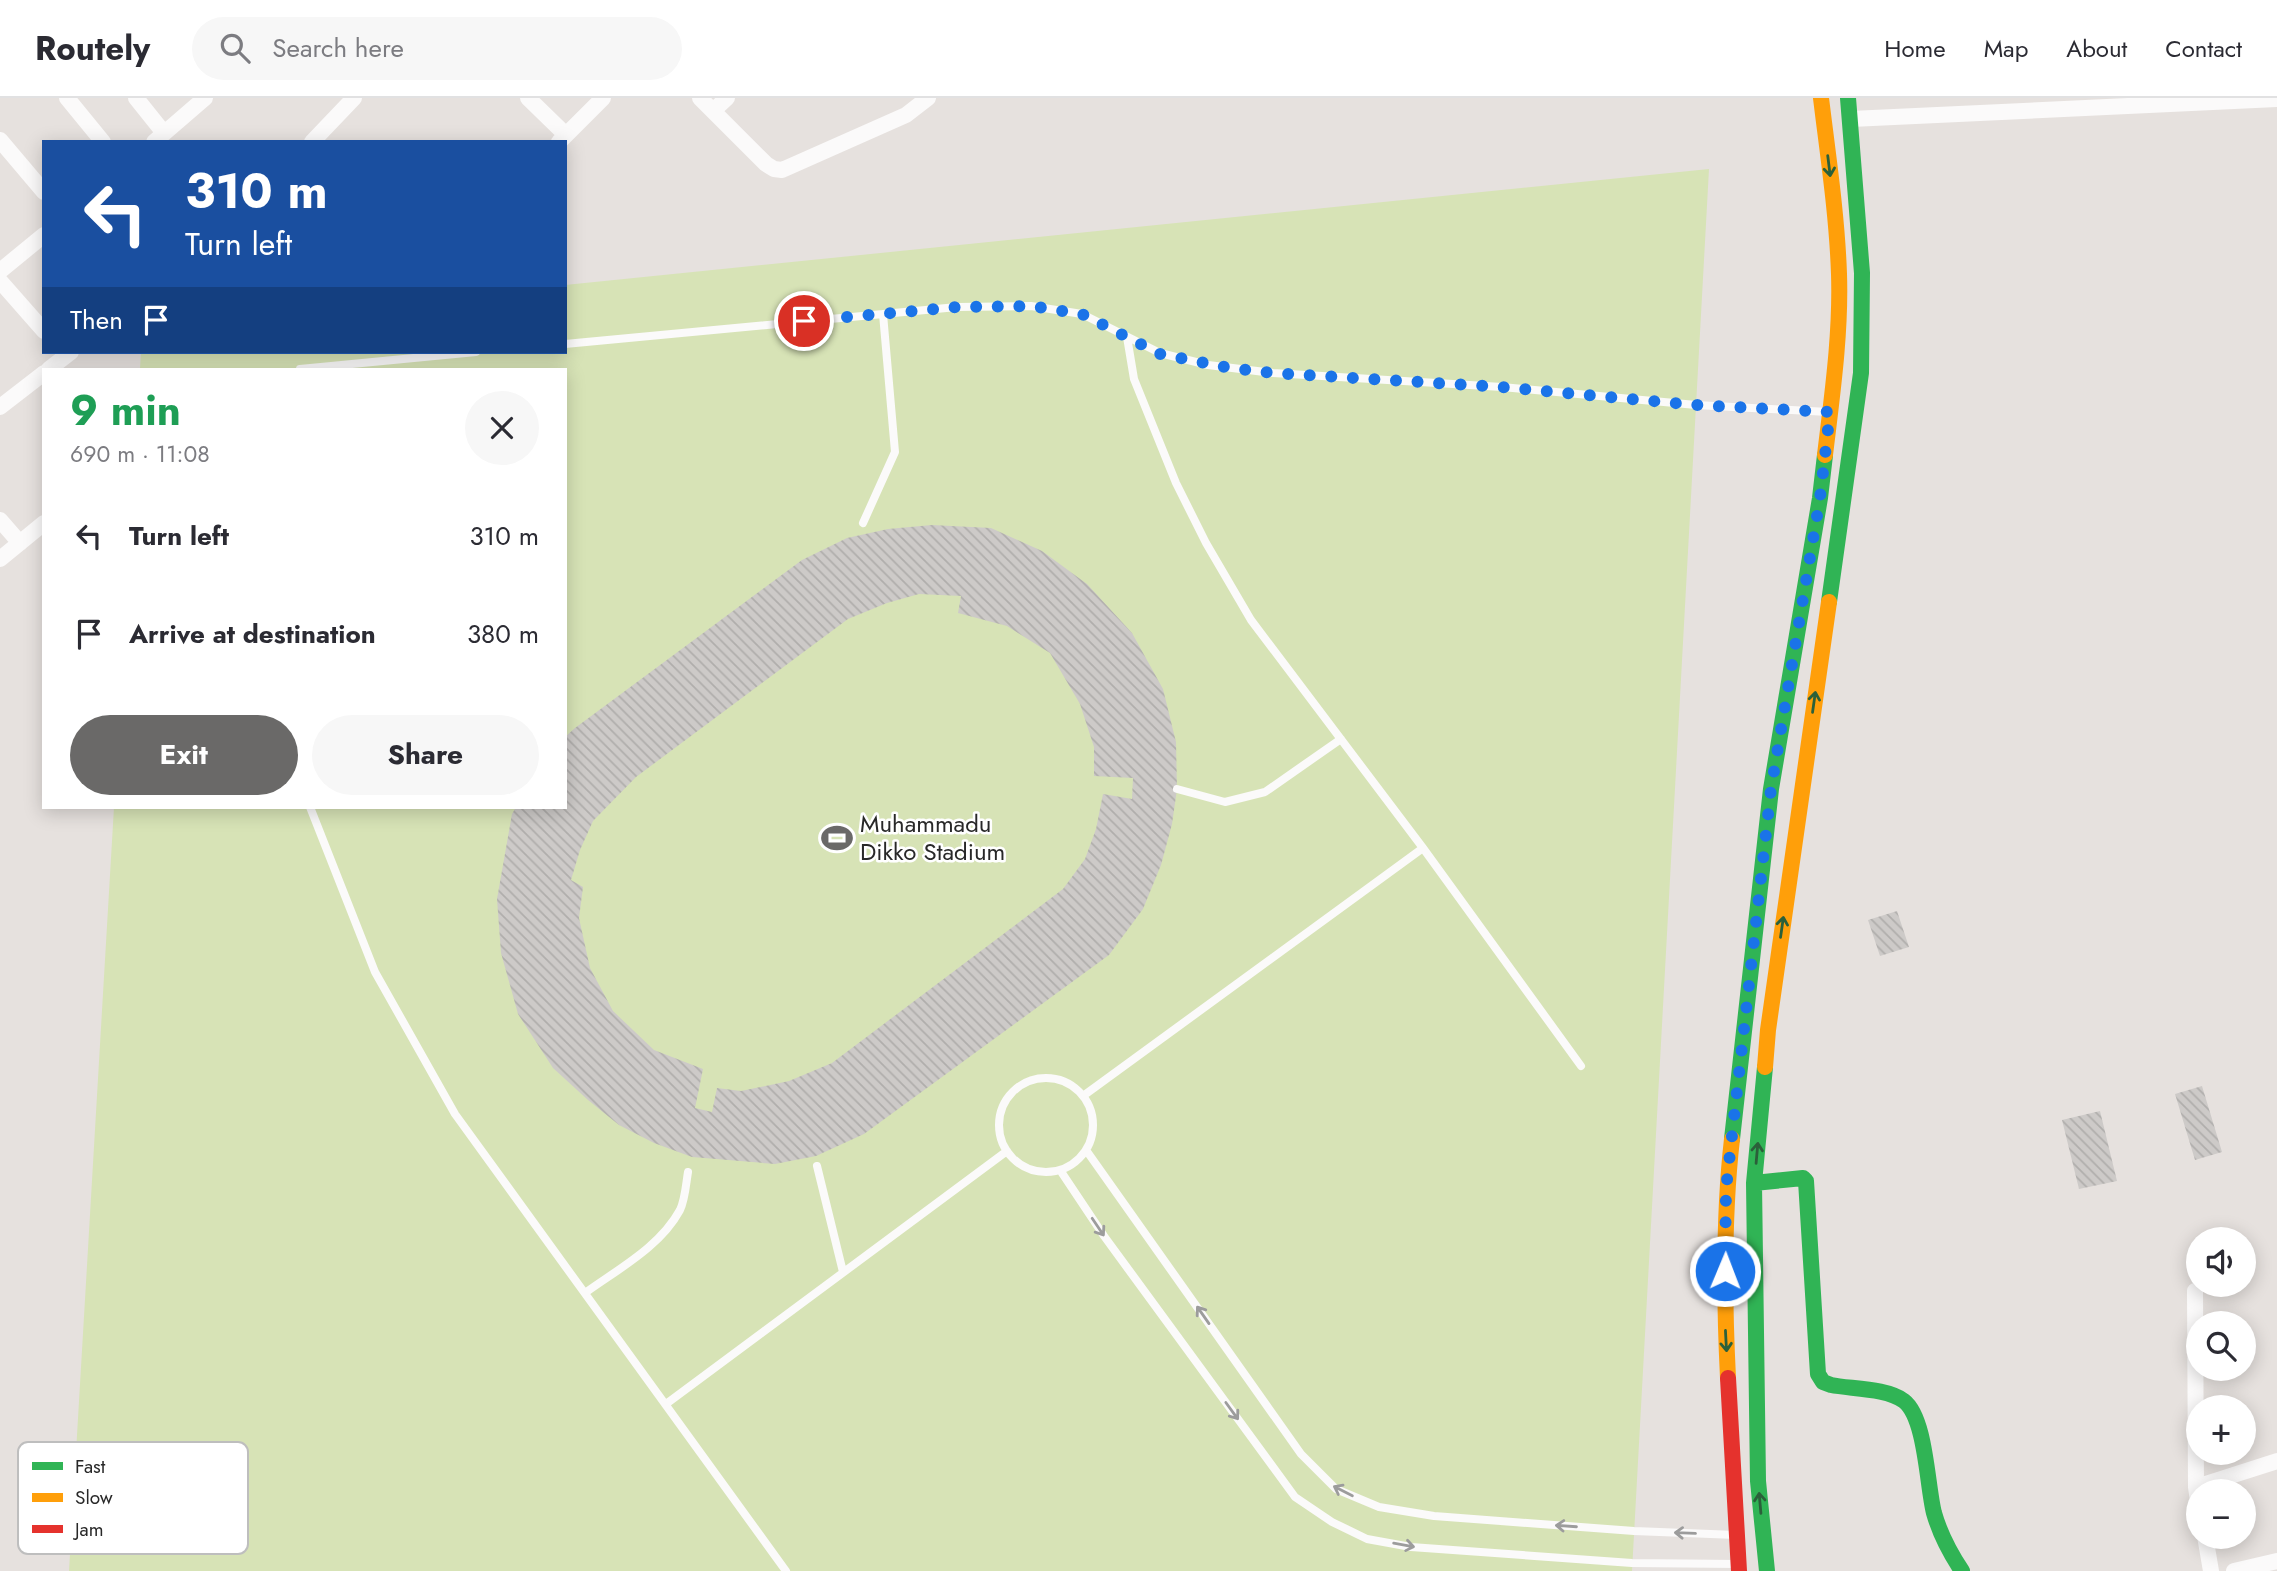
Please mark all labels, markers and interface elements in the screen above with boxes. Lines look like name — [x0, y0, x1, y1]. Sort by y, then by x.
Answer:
search box — [192, 17, 682, 80]
text: Routely — [35, 25, 150, 72]
icon: search — [216, 29, 254, 67]
text: Search here — [272, 29, 404, 67]
text: Home — [1884, 31, 1946, 66]
text: Map — [1984, 31, 2028, 66]
text: About — [2066, 31, 2127, 66]
text: Contact — [2165, 31, 2242, 66]
one-way arrow — [1823, 154, 1836, 177]
text: 310 m — [185, 156, 328, 226]
icon: left — [70, 168, 161, 259]
text: Turn left — [185, 221, 292, 267]
pin — [774, 291, 834, 351]
text: Then — [70, 301, 123, 339]
icon: arrive — [137, 301, 175, 339]
icon: arrive — [785, 302, 823, 340]
text: 9 min — [70, 380, 181, 441]
button: close — [465, 391, 539, 465]
text: 690 m · 11:08 — [70, 437, 210, 471]
icon: left — [70, 517, 108, 555]
text: Turn left — [129, 517, 229, 555]
text: 310 m — [469, 517, 539, 555]
icon: arrive — [70, 615, 108, 653]
text: Arrive at destination — [129, 615, 376, 653]
text: 380 m — [467, 615, 539, 653]
one-way arrow — [1808, 691, 1821, 714]
button: Exit — [70, 715, 298, 795]
button: Share — [312, 715, 539, 795]
place label: Muhammadu Dikko Stadium — [860, 806, 1005, 869]
sports icon: Muhammadu Dikko Stadium — [820, 821, 854, 855]
one-way arrow — [1776, 916, 1789, 939]
one-way arrow — [1751, 1142, 1764, 1165]
one-way arrow — [1091, 1217, 1105, 1236]
map controls — [2186, 1227, 2256, 1549]
button: sound — [2186, 1227, 2256, 1297]
position arrow — [1688, 1234, 1762, 1308]
one-way arrow — [1196, 1306, 1210, 1325]
button: search — [2186, 1311, 2256, 1381]
one-way arrow — [1720, 1329, 1733, 1352]
button: + — [2186, 1395, 2256, 1465]
one-way arrow — [1225, 1401, 1239, 1420]
legend — [18, 1442, 248, 1554]
text: Fast — [75, 1453, 106, 1480]
button: − — [2186, 1479, 2256, 1549]
text: Slow — [75, 1484, 113, 1511]
one-way arrow — [1333, 1484, 1354, 1498]
one-way arrow — [1754, 1492, 1767, 1515]
text: Jam — [72, 1516, 104, 1543]
one-way arrow — [1555, 1519, 1578, 1532]
one-way arrow — [1674, 1527, 1697, 1540]
one-way arrow — [1392, 1539, 1415, 1553]

